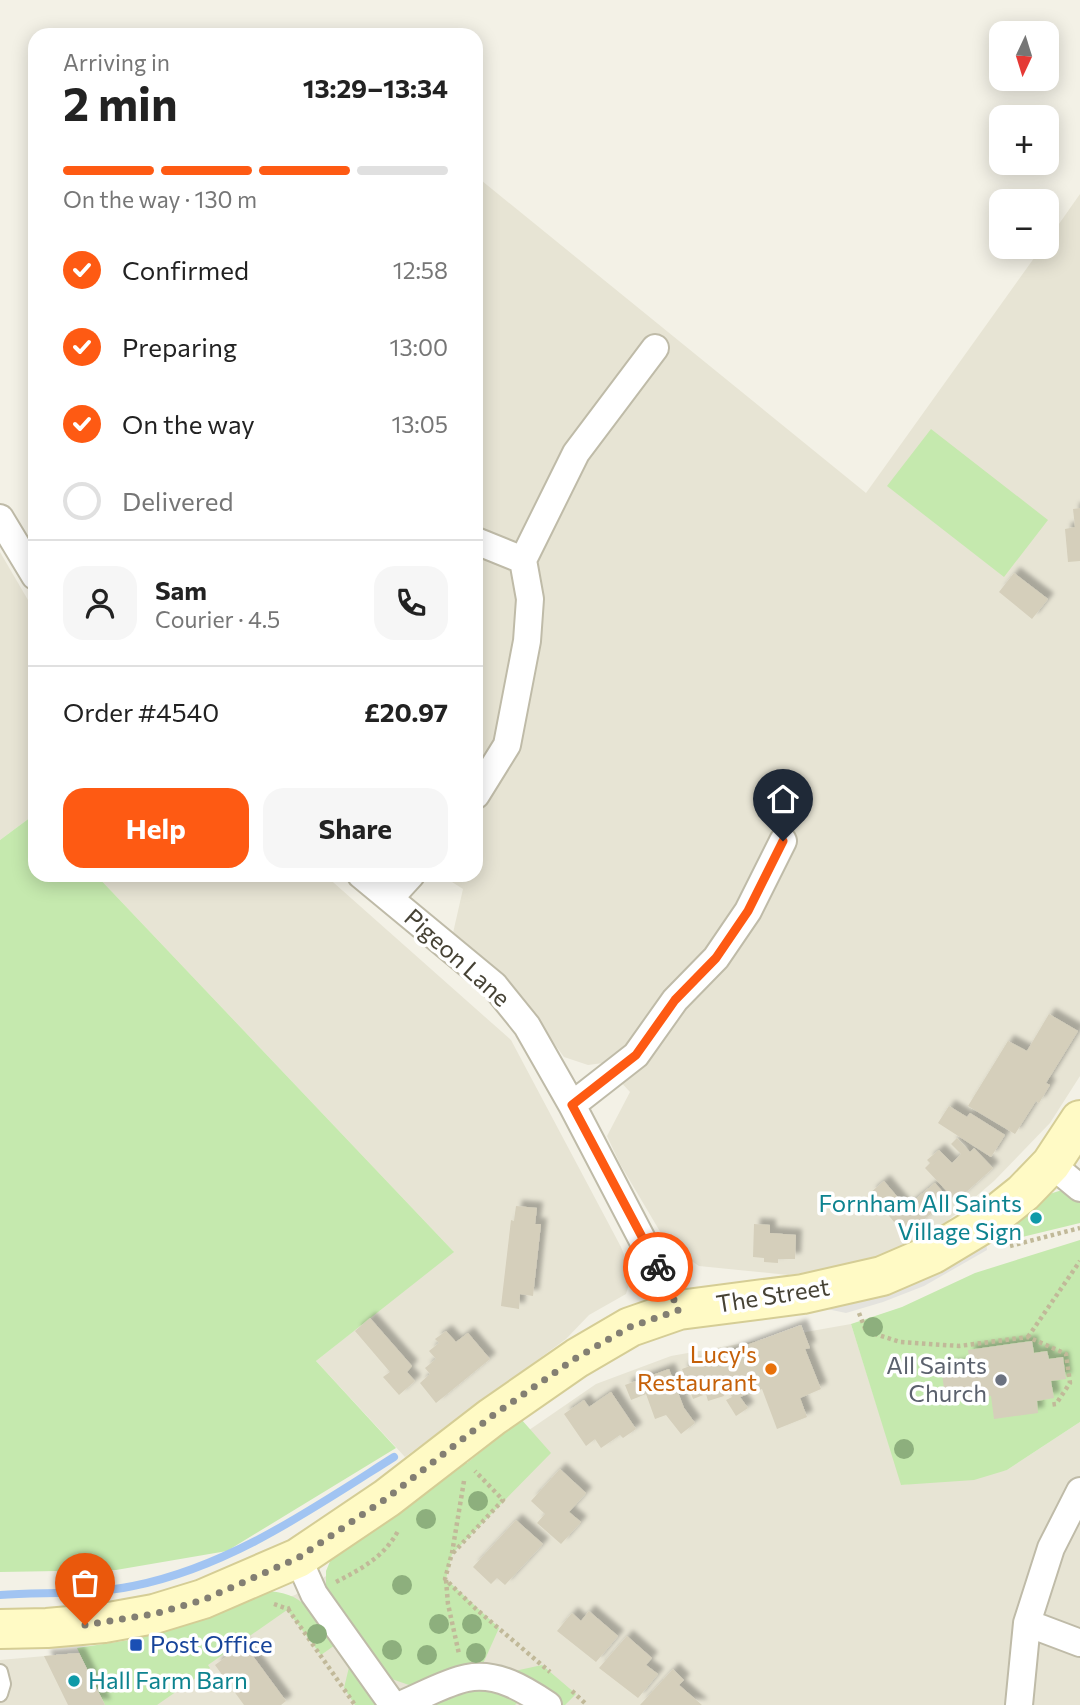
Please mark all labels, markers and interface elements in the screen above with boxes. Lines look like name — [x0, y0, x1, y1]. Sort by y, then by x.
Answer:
north arrow — [989, 21, 1059, 91]
map controls — [989, 21, 1059, 259]
text: Arriving in — [63, 48, 170, 76]
text: 13:29–13:34 — [303, 72, 448, 103]
text: 2 min — [63, 74, 178, 130]
button: + — [989, 105, 1059, 175]
text: On the way · 130 m — [63, 185, 257, 213]
button: − — [989, 189, 1059, 259]
icon: check — [63, 251, 101, 289]
text: Confirmed — [122, 254, 249, 285]
text: 12:58 — [393, 256, 448, 284]
icon: check — [63, 328, 101, 366]
text: Preparing — [122, 331, 237, 362]
text: 13:00 — [390, 333, 448, 361]
icon: check — [63, 405, 101, 443]
text: On the way — [122, 408, 255, 439]
text: 13:05 — [391, 410, 448, 438]
text: Delivered — [122, 485, 233, 516]
button: person — [63, 566, 137, 640]
button: phone — [374, 566, 448, 640]
text: Sam — [155, 574, 207, 605]
text: Courier · 4.5 — [155, 605, 280, 633]
text: Order #4540 — [63, 696, 219, 727]
text: £20.97 — [364, 696, 448, 727]
pin — [753, 769, 813, 841]
icon: home — [764, 780, 802, 818]
button: Help — [63, 788, 249, 868]
button: Share — [263, 788, 448, 868]
street label: Pigeon Lane — [399, 902, 517, 1012]
place label: Fornham All Saints Village Sign — [819, 1188, 1022, 1245]
marker: Fornham All Saints Village Sign — [1028, 1210, 1044, 1226]
courier — [623, 1232, 693, 1302]
icon: bike — [639, 1248, 677, 1286]
street label: The Street — [714, 1271, 832, 1318]
place label: Lucy's Restaurant — [637, 1339, 757, 1396]
place label: All Saints Church — [886, 1350, 987, 1407]
marker: Lucy's Restaurant — [763, 1361, 779, 1377]
marker: All Saints Church — [993, 1372, 1009, 1388]
pin — [55, 1553, 115, 1625]
icon: bag — [66, 1564, 104, 1602]
place label: Post Office — [150, 1629, 273, 1658]
marker: Post Office — [128, 1637, 144, 1653]
place label: Hall Farm Barn — [88, 1665, 248, 1694]
marker: Hall Farm Barn — [66, 1673, 82, 1689]

